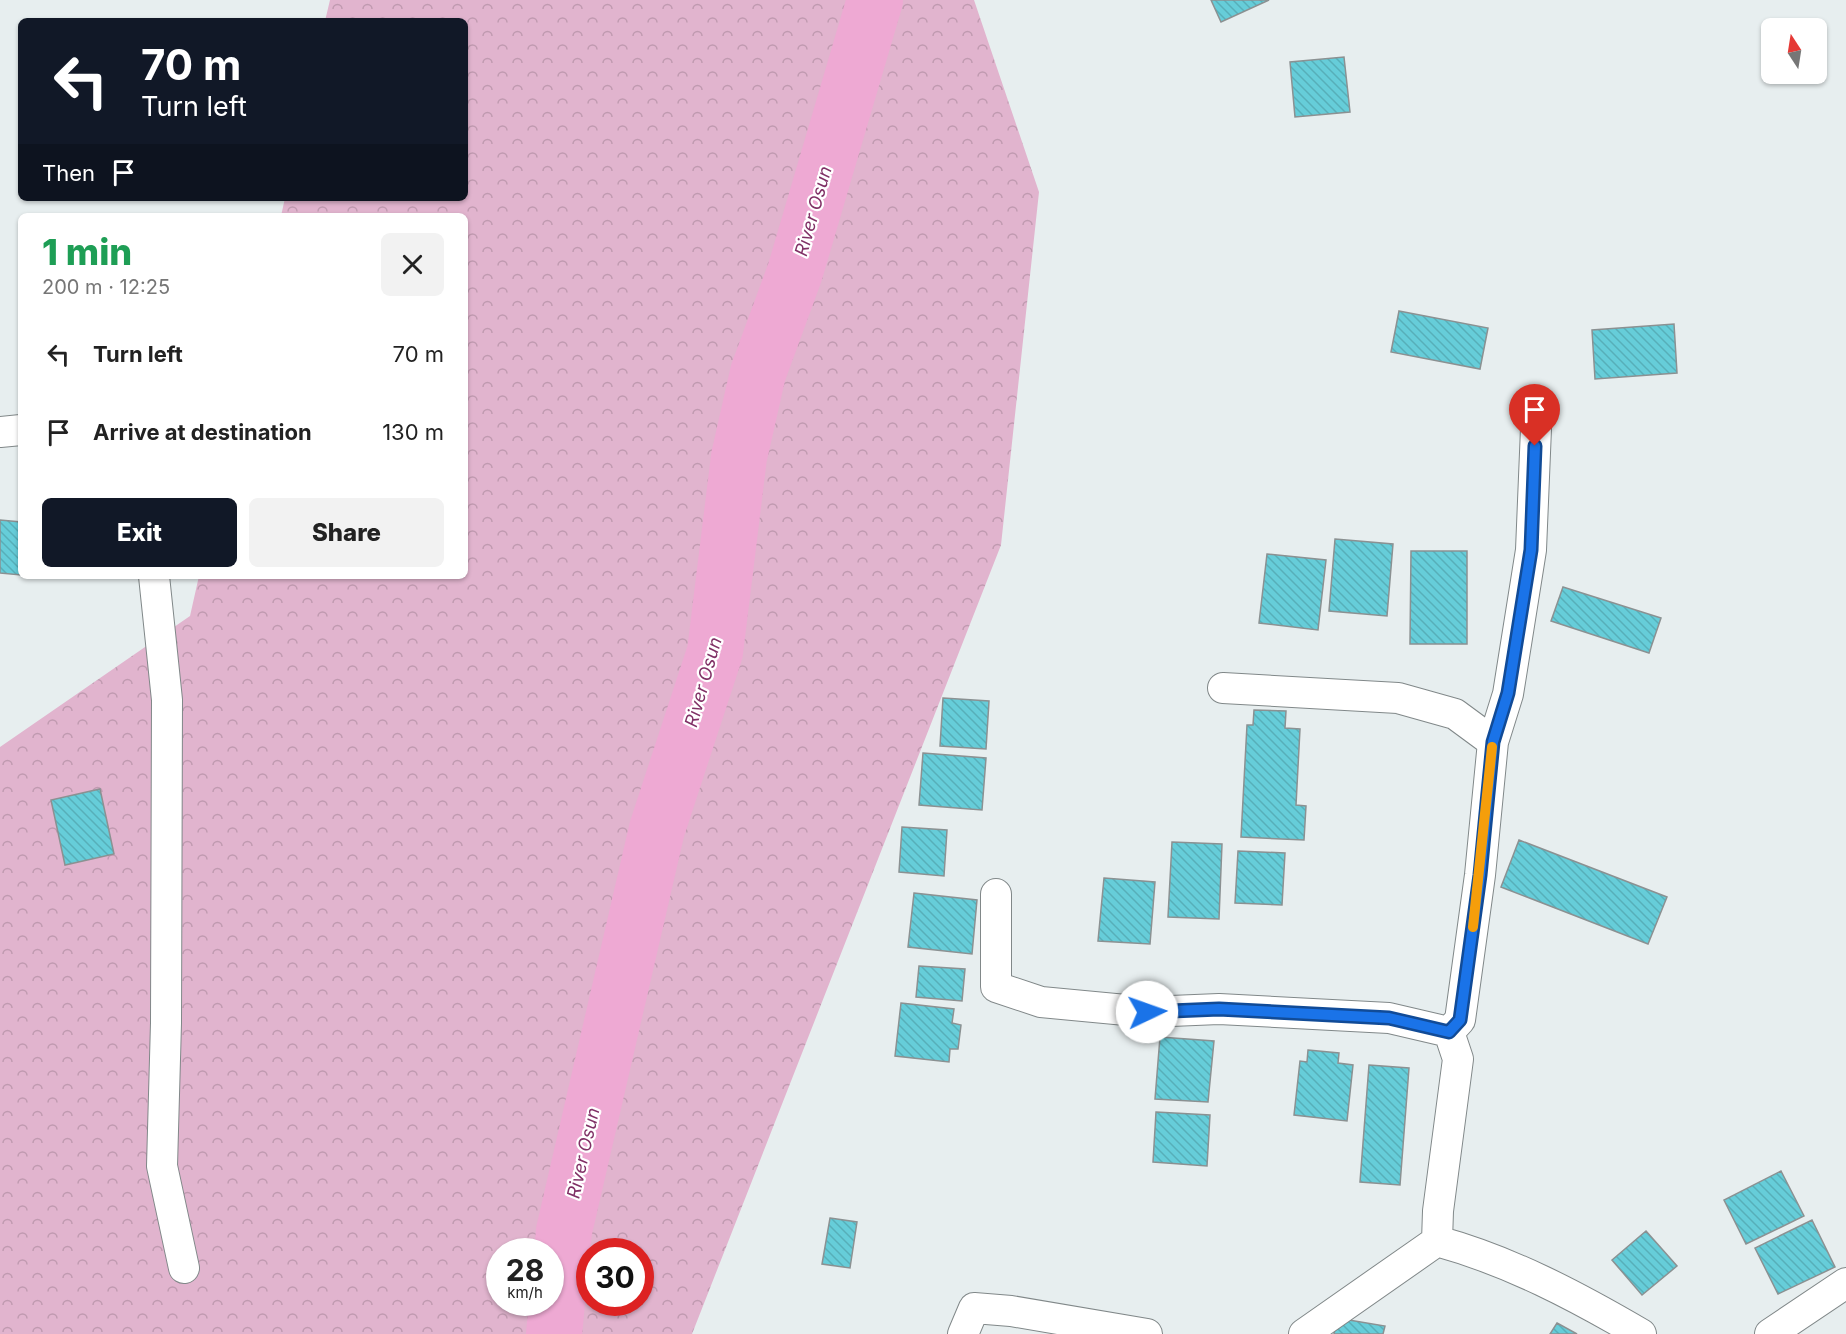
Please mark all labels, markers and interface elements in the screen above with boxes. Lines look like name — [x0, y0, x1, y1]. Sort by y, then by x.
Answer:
north arrow — [1761, 18, 1827, 84]
map controls — [1761, 18, 1827, 84]
text: 70 m — [141, 39, 241, 90]
icon: left — [42, 42, 120, 120]
text: Turn left — [141, 90, 247, 123]
icon: arrive — [107, 156, 140, 189]
text: Then — [42, 160, 95, 186]
water label: River Osun — [790, 164, 836, 258]
text: 1 min — [42, 230, 132, 274]
button: close — [381, 233, 444, 296]
text: 200 m · 12:25 — [42, 275, 170, 299]
icon: left — [42, 338, 75, 371]
text: Turn left — [93, 341, 183, 367]
text: 70 m — [393, 341, 444, 367]
pin — [1509, 384, 1560, 446]
icon: arrive — [1518, 393, 1551, 426]
icon: arrive — [42, 416, 75, 449]
text: Arrive at destination — [93, 419, 312, 445]
text: 130 m — [382, 419, 444, 445]
button: Exit — [42, 498, 237, 567]
button: Share — [249, 498, 444, 567]
water label: River Osun — [680, 635, 726, 729]
position arrow — [1115, 980, 1179, 1044]
water label: River Osun — [562, 1106, 604, 1200]
speed limit sign: 30 — [576, 1238, 654, 1316]
text: 28 — [506, 1252, 544, 1288]
text: km/h — [507, 1283, 543, 1302]

